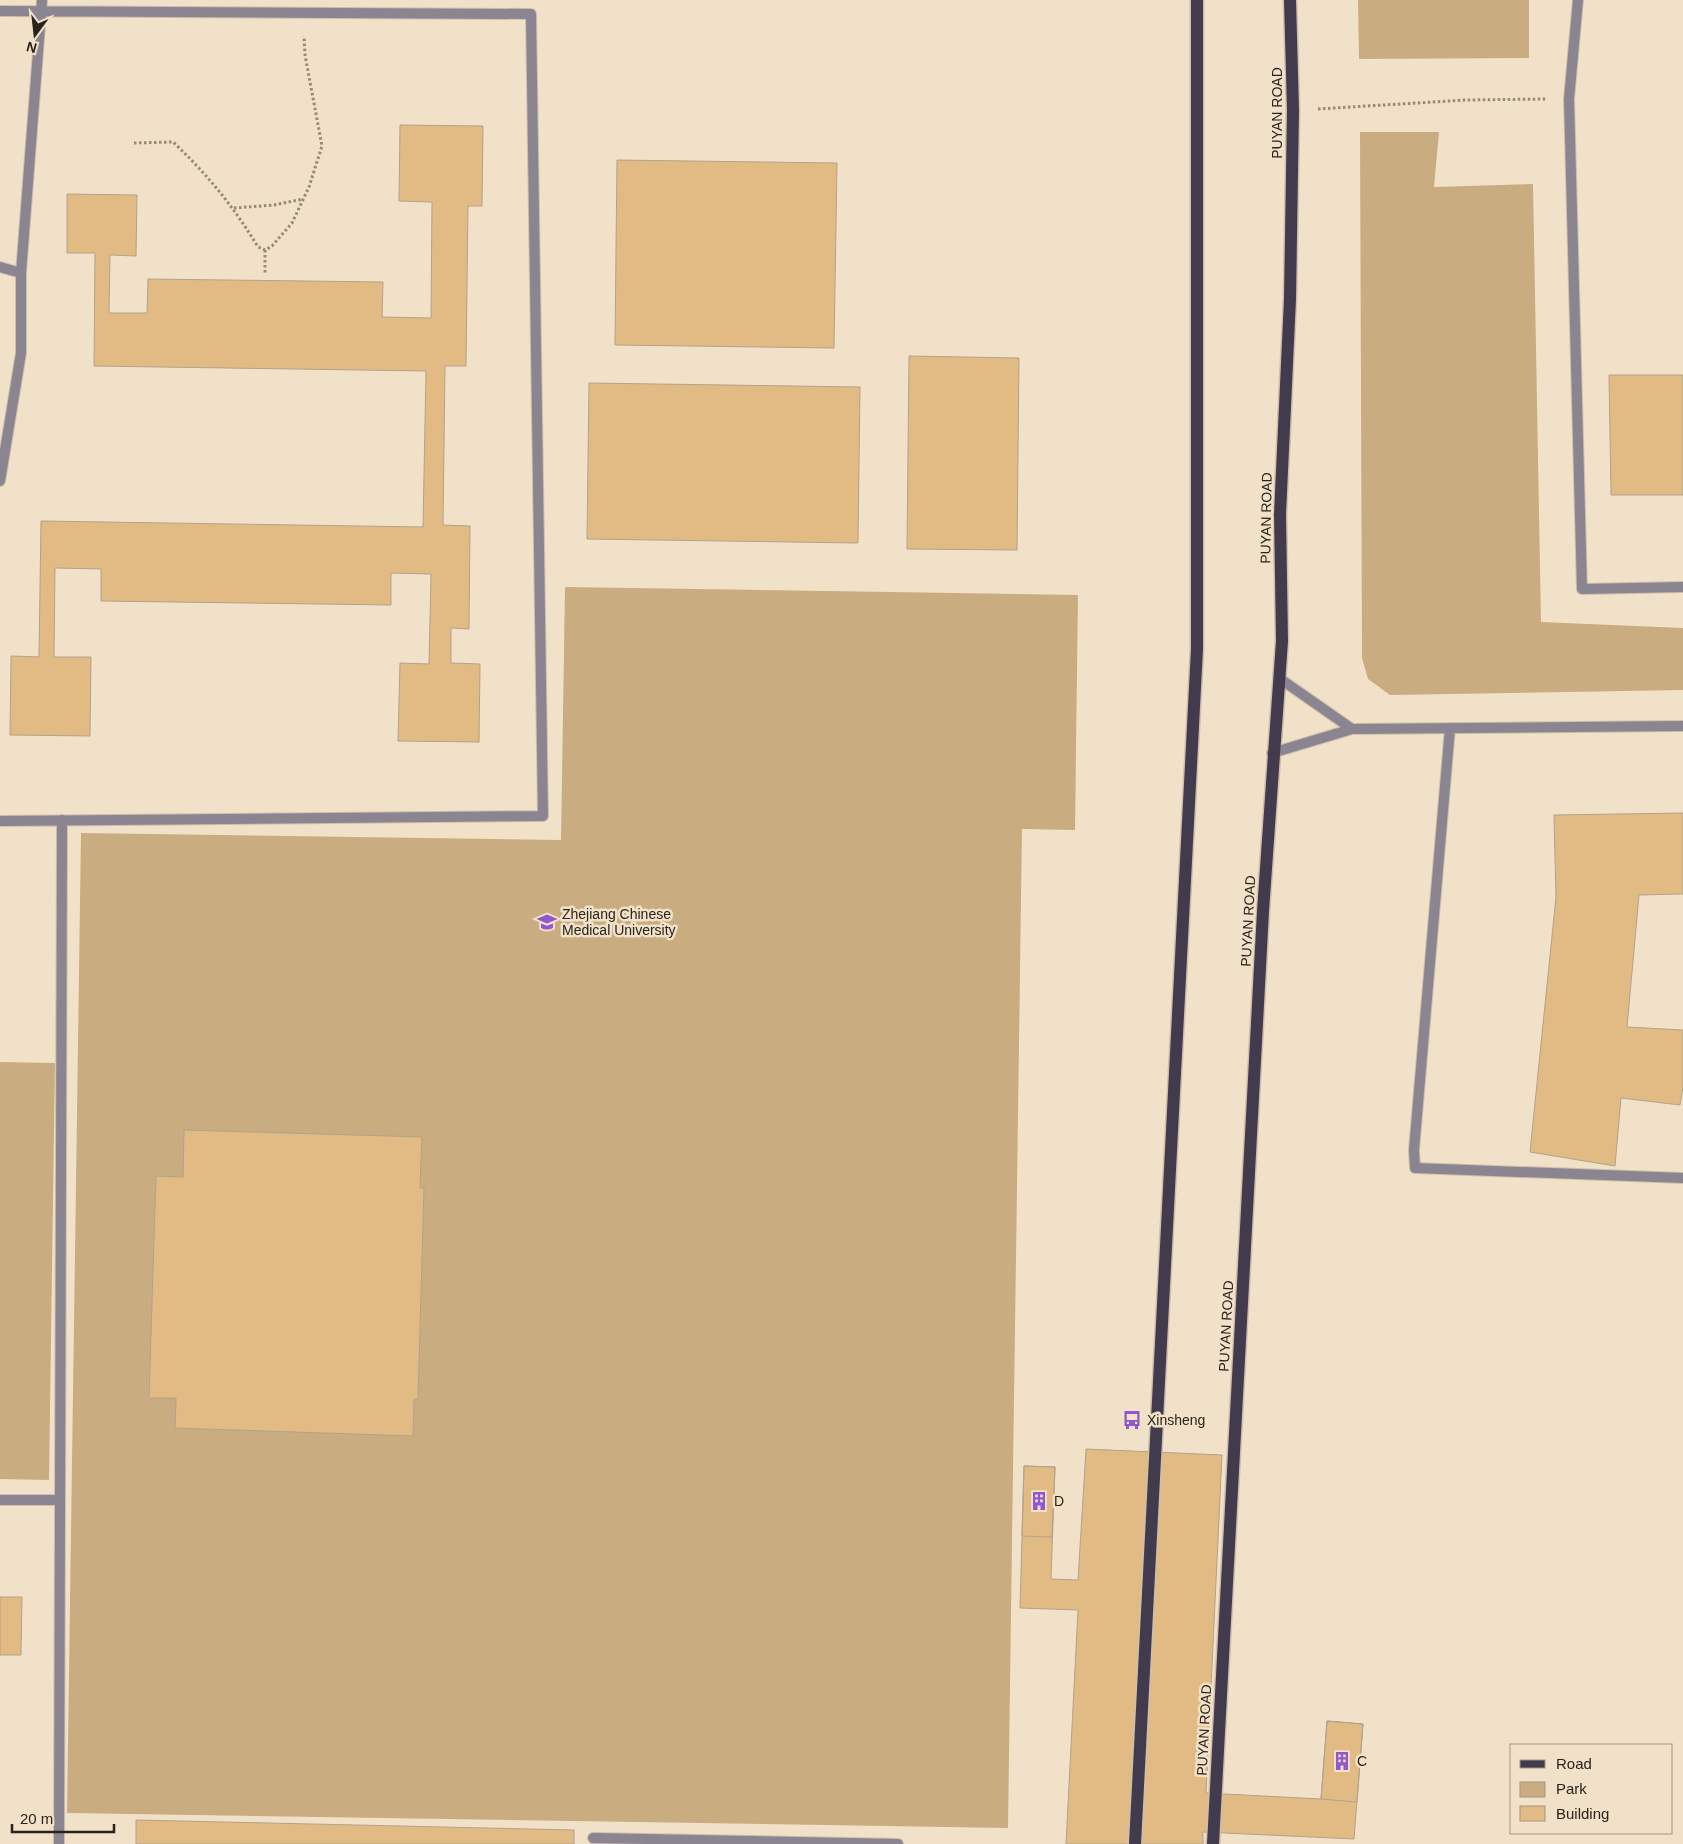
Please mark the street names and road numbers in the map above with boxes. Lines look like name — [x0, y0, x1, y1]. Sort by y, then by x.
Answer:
street label: PUYAN ROAD — [1269, 67, 1285, 159]
street label: PUYAN ROAD — [1257, 472, 1275, 564]
street label: PUYAN ROAD — [1238, 875, 1258, 967]
street label: PUYAN ROAD — [1216, 1280, 1236, 1372]
street label: PUYAN ROAD — [1194, 1684, 1214, 1776]

